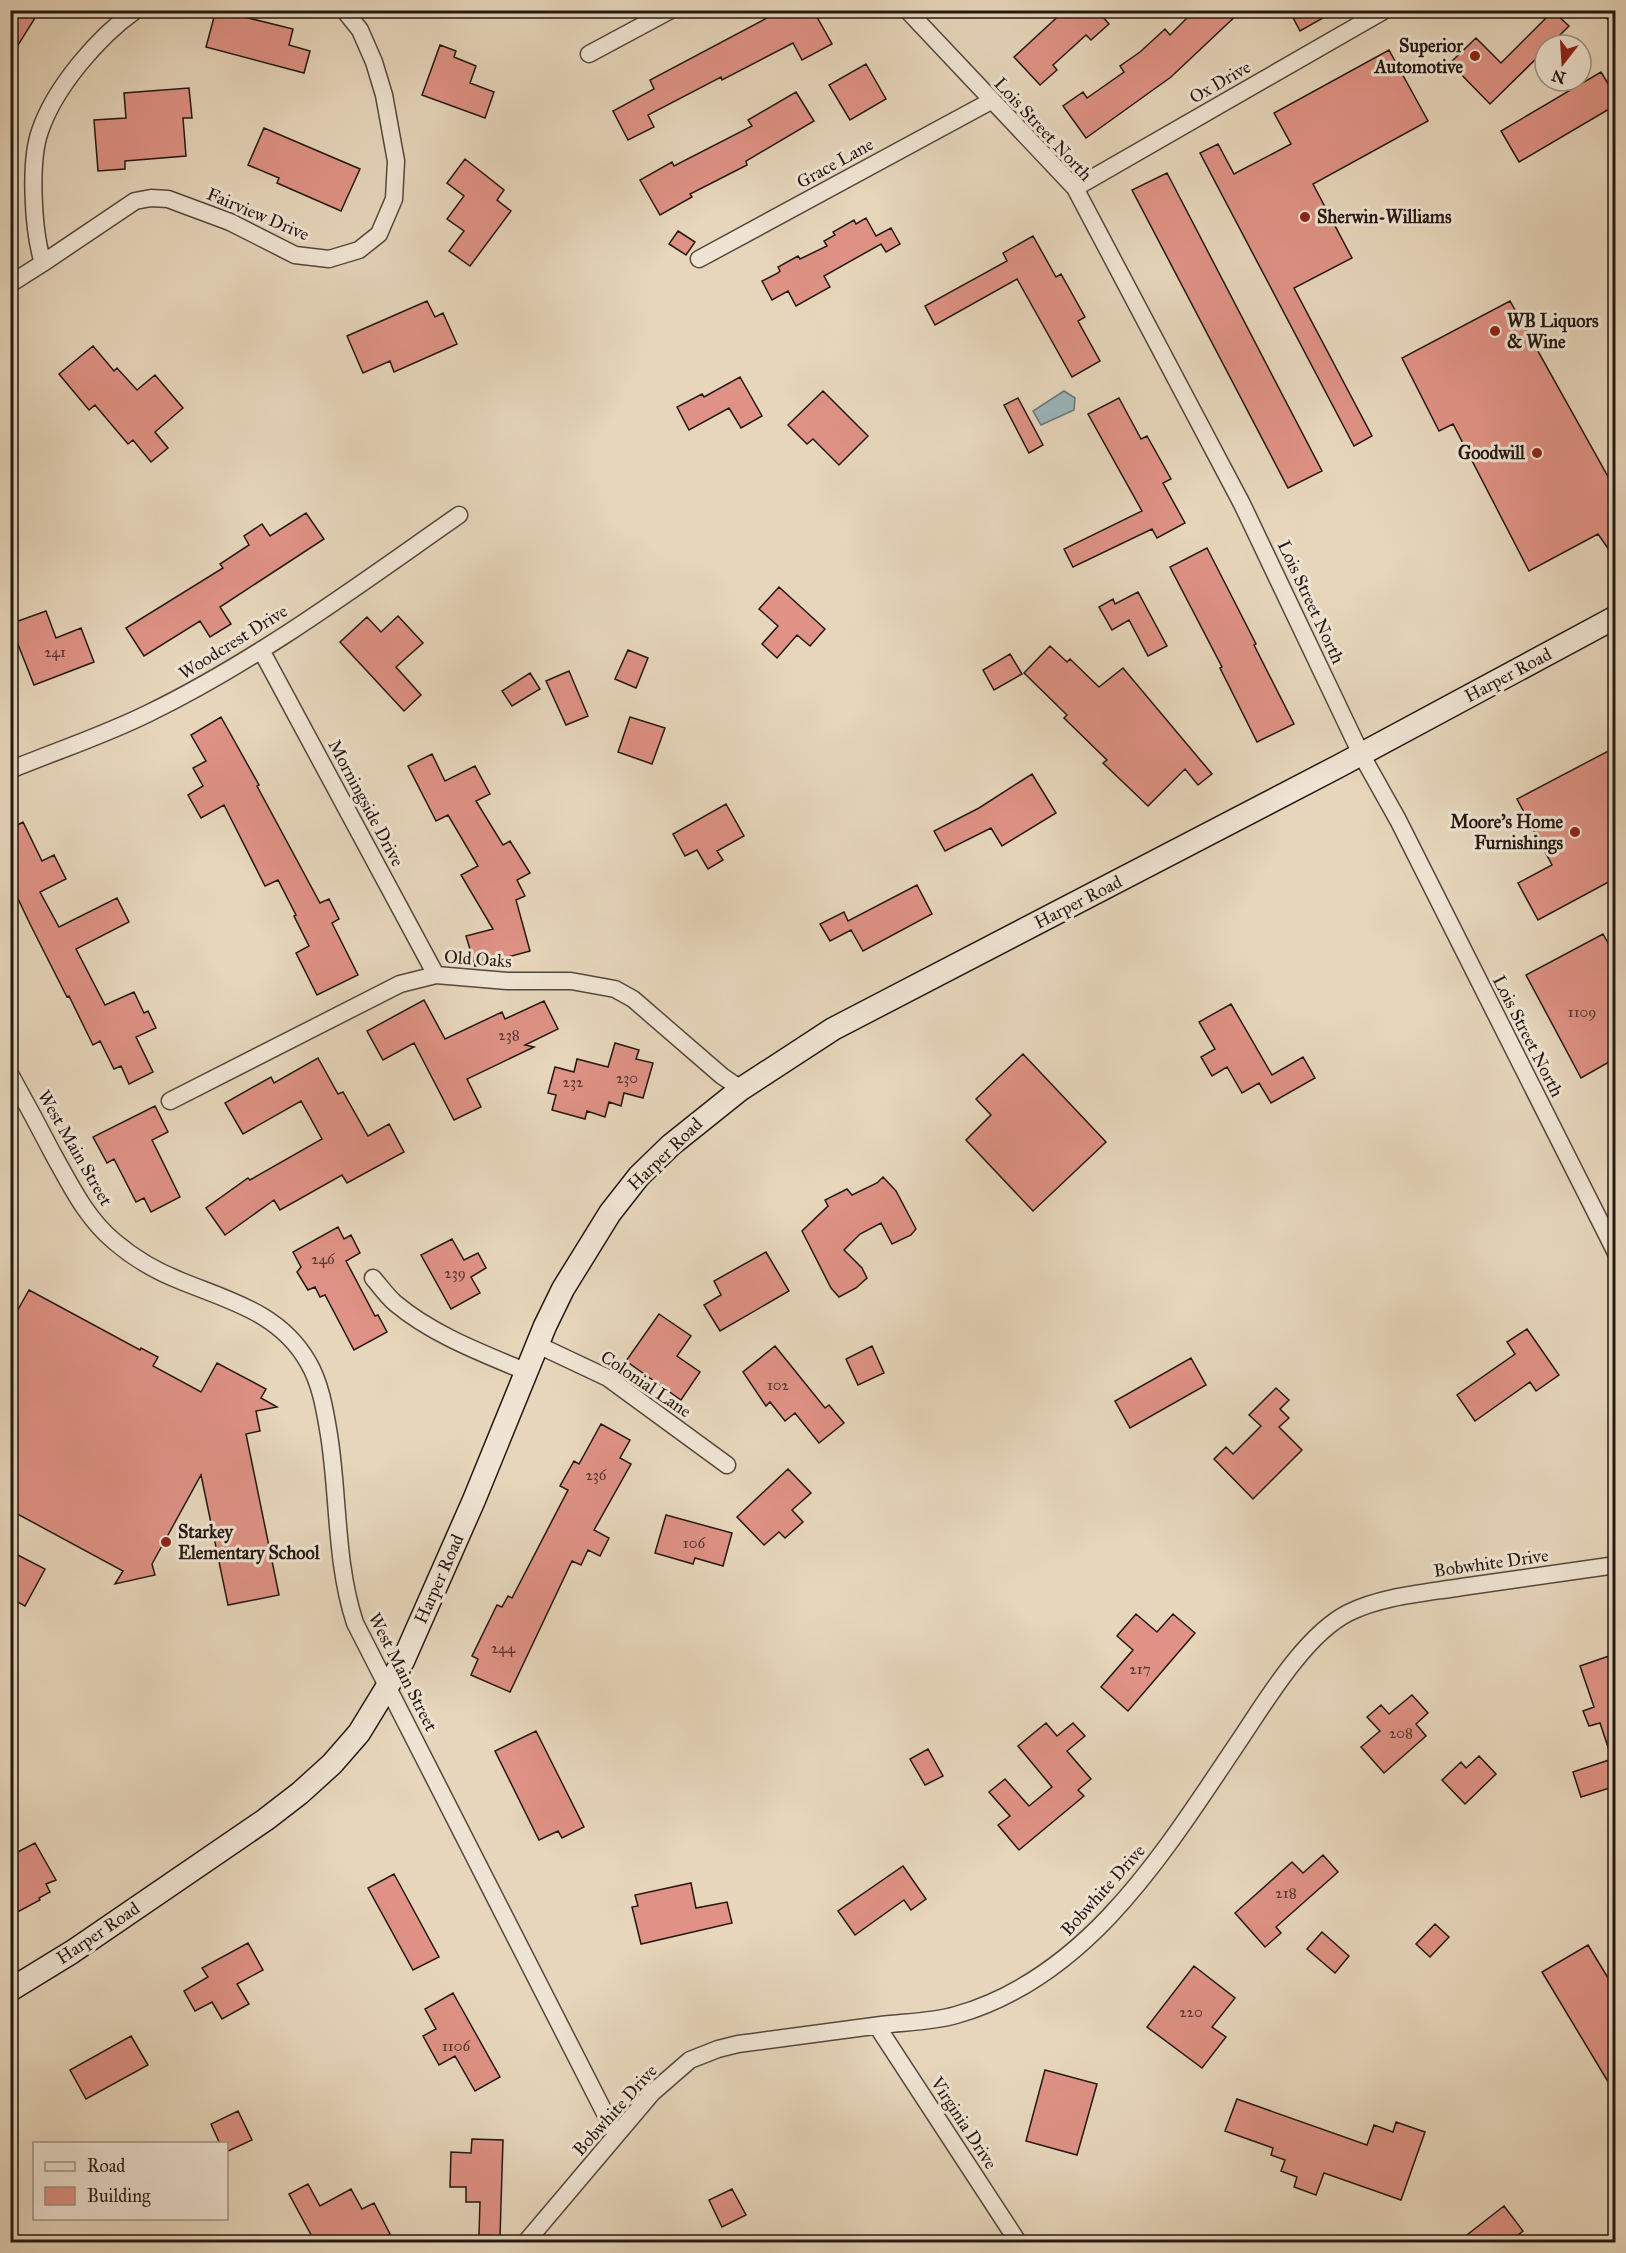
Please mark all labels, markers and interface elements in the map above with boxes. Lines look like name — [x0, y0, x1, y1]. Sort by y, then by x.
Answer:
north arrow — [1533, 33, 1593, 93]
place label: Superior Automotive — [1374, 35, 1464, 78]
marker: Superior Automotive — [1468, 49, 1482, 63]
street label: Ox Drive — [1185, 56, 1255, 108]
text: N — [1549, 66, 1568, 88]
street label: Lois Street North — [989, 73, 1097, 185]
street label: Grace Lane — [793, 133, 877, 193]
street label: Fairview Drive — [203, 183, 313, 245]
place label: Sherwin-Williams — [1317, 206, 1452, 228]
marker: Sherwin-Williams — [1298, 210, 1312, 224]
place label: WB Liquors & Wine — [1507, 310, 1599, 353]
marker: WB Liquors & Wine — [1488, 324, 1502, 338]
place label: Goodwill — [1458, 442, 1526, 464]
marker: Goodwill — [1530, 446, 1544, 460]
street label: Lois Street North — [1273, 537, 1349, 667]
street label: Woodcrest Drive — [175, 600, 291, 684]
house number: 241 — [44, 643, 66, 661]
street label: Harper Road — [1461, 643, 1555, 707]
street label: Morningside Drive — [322, 736, 409, 871]
place label: Moore's Home Furnishings — [1450, 811, 1563, 855]
marker: Moore's Home Furnishings — [1568, 825, 1582, 839]
street label: Harper Road — [1030, 871, 1126, 933]
street label: Old Oaks — [443, 946, 513, 972]
street label: Lois Street North — [1488, 971, 1568, 1101]
house number: 1109 — [1568, 1003, 1596, 1021]
house number: 238 — [498, 1026, 520, 1044]
house number: 230 — [616, 1069, 638, 1087]
house number: 232 — [563, 1073, 584, 1091]
street label: West Main Street — [33, 1086, 117, 1210]
street label: Harper Road — [623, 1113, 707, 1195]
house number: 246 — [311, 1250, 336, 1268]
house number: 239 — [444, 1264, 466, 1282]
street label: Colonial Lane — [596, 1346, 696, 1422]
house number: 102 — [767, 1376, 790, 1394]
house number: 236 — [585, 1466, 608, 1484]
place label: Starkey Elementary School — [178, 1521, 321, 1565]
street label: Harper Road — [410, 1531, 468, 1627]
house number: 106 — [683, 1534, 706, 1552]
marker: Starkey Elementary School — [159, 1535, 173, 1549]
street label: Bobwhite Drive — [1432, 1544, 1550, 1582]
street label: West Main Street — [364, 1609, 443, 1736]
house number: 244 — [491, 1639, 516, 1657]
house number: 217 — [1129, 1660, 1151, 1678]
house number: 208 — [1389, 1724, 1413, 1742]
street label: Bobwhite Drive — [1056, 1840, 1150, 1940]
house number: 218 — [1275, 1884, 1297, 1902]
street label: Harper Road — [52, 1897, 144, 1969]
house number: 220 — [1179, 2003, 1203, 2021]
house number: 1106 — [442, 2037, 471, 2055]
street label: Bobwhite Drive — [568, 2060, 662, 2160]
street label: Virginia Drive — [925, 2072, 1002, 2174]
legend — [33, 2142, 228, 2220]
text: Road — [87, 2155, 125, 2177]
text: Building — [87, 2185, 151, 2208]

